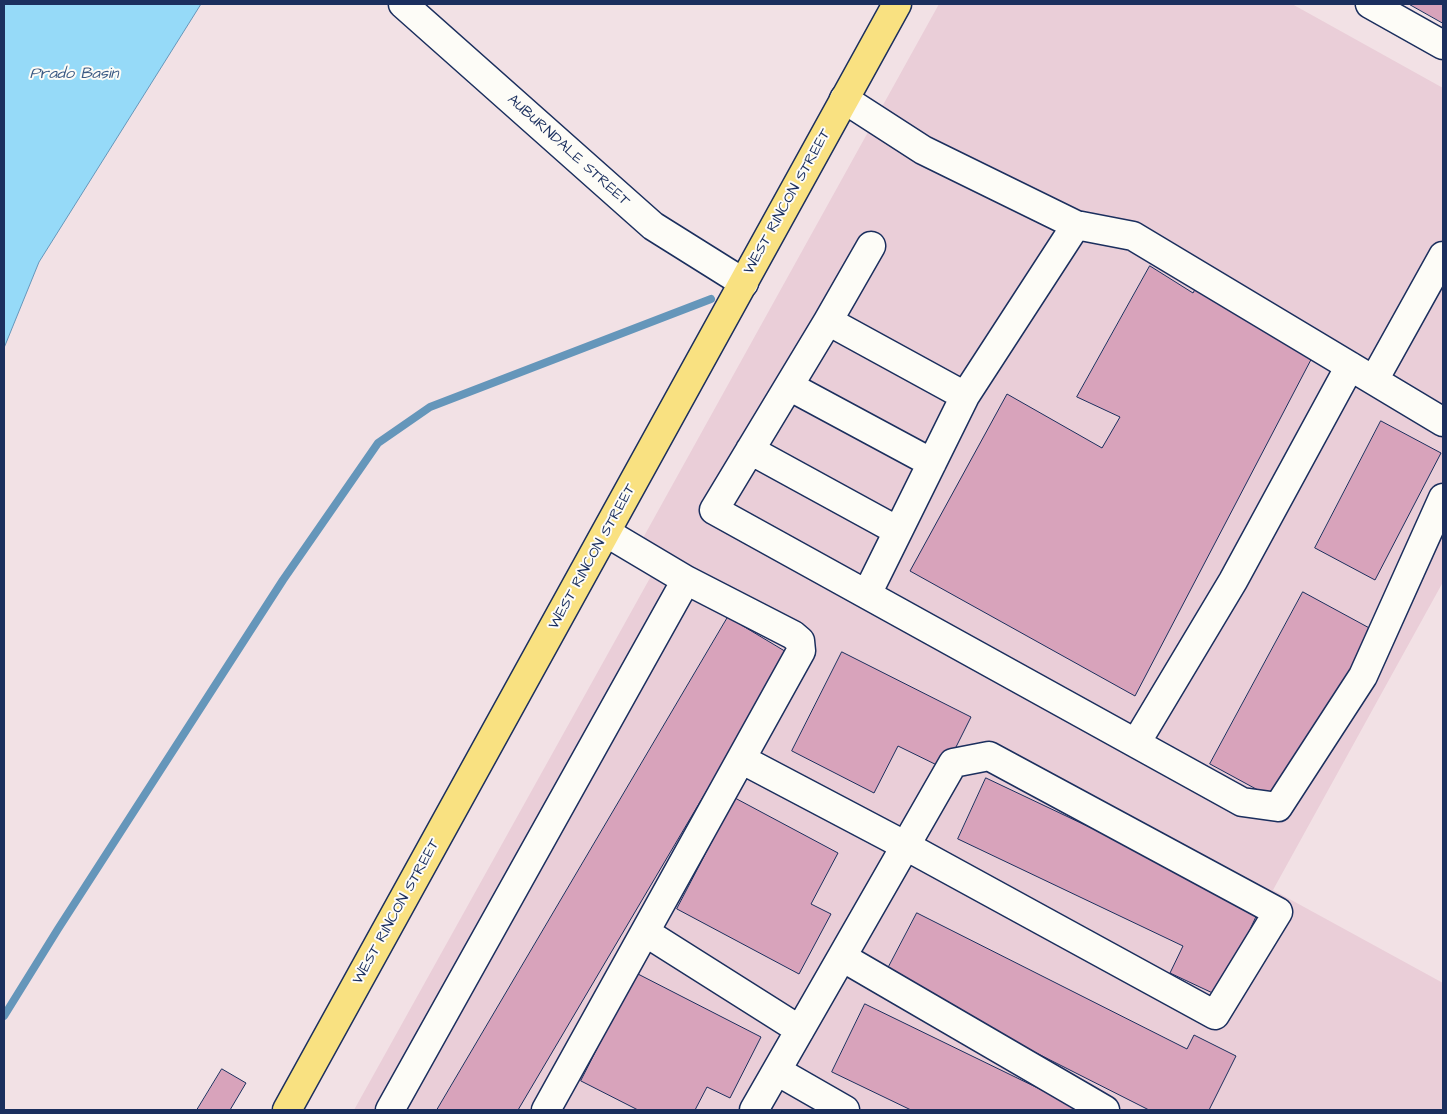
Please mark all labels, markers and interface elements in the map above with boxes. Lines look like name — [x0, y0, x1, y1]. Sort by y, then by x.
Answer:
water label: Prado Basin — [30, 65, 118, 85]
street label: AUBURNDALE STREET — [503, 91, 633, 211]
street label: WEST RINCON STREET — [741, 126, 835, 278]
street label: WEST RINCON STREET — [546, 481, 640, 633]
street label: WEST RINCON STREET — [350, 836, 444, 988]

